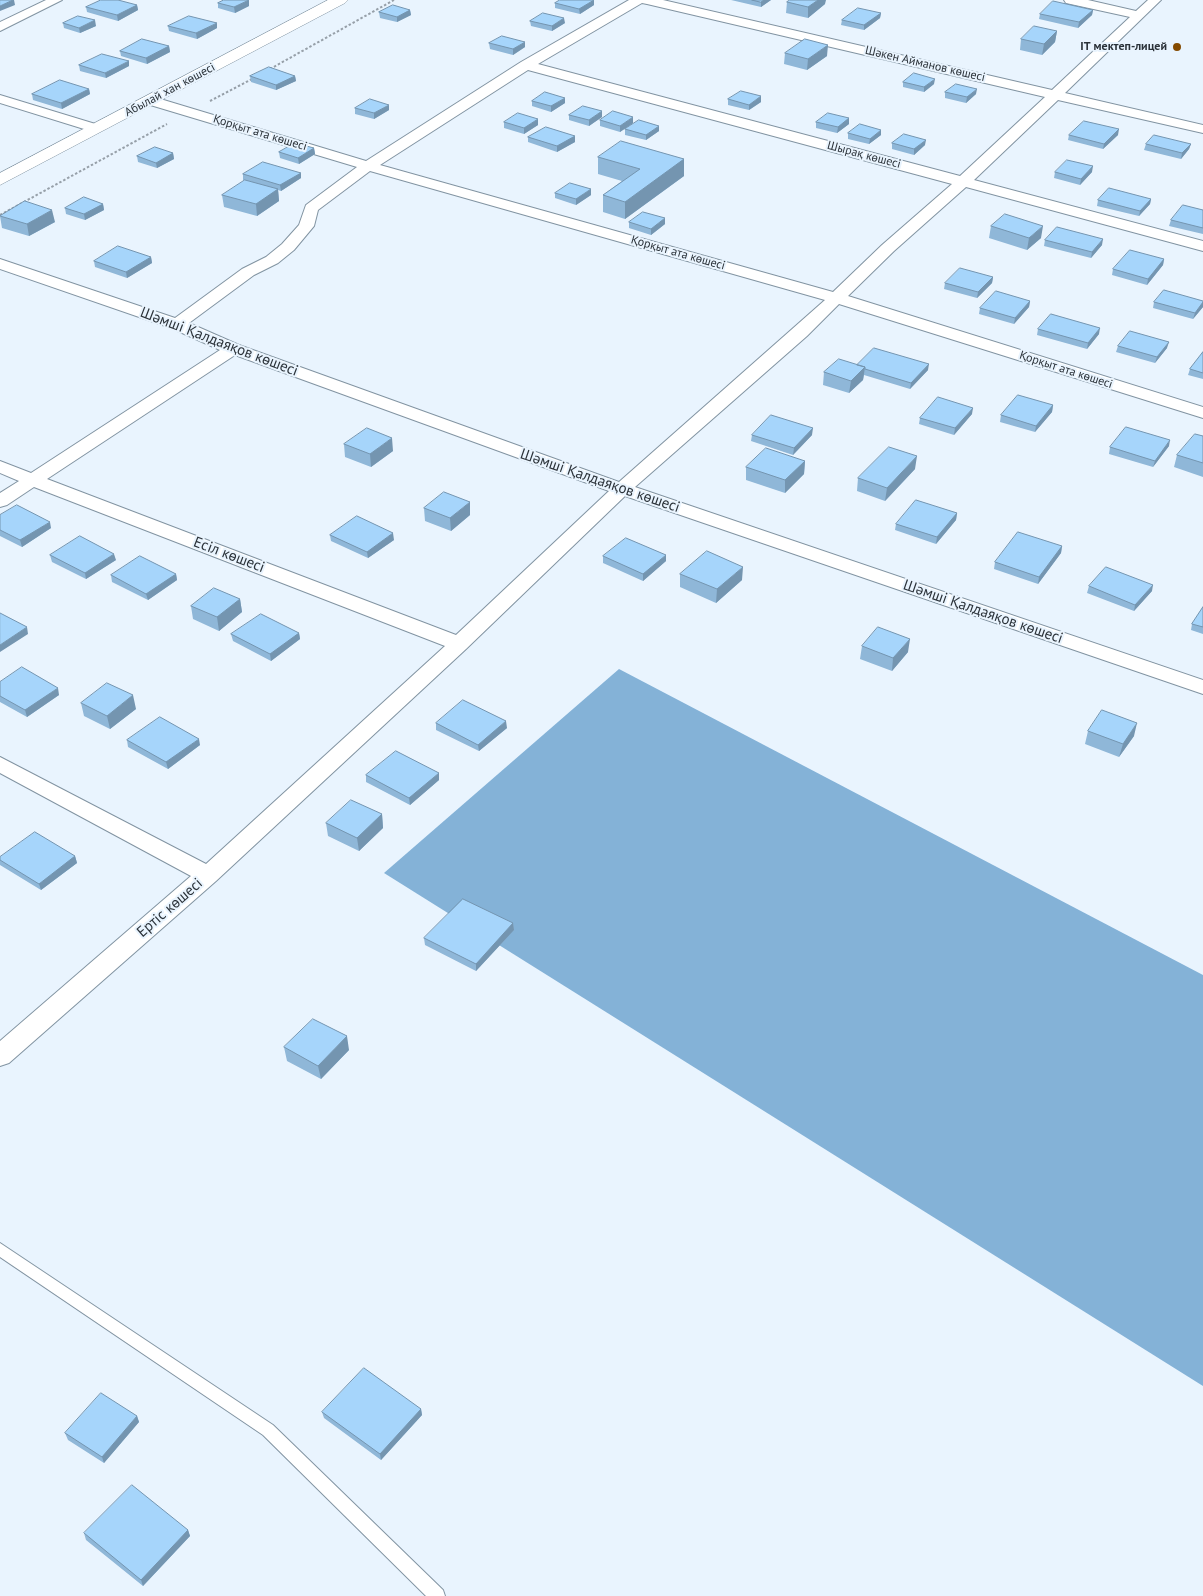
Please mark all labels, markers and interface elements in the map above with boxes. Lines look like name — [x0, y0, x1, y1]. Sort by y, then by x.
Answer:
place label: IT мектеп-лицей — [1080, 40, 1167, 54]
marker: IT мектеп-лицей — [1171, 41, 1183, 53]
street label: Шәкен Айманов көшесі — [864, 43, 986, 85]
street label: Абылай хан көшесі — [122, 60, 218, 120]
street label: Қорқыт ата көшесі — [211, 112, 309, 154]
street label: Шырақ көшесі — [826, 138, 902, 172]
street label: Қорқыт ата көшесі — [629, 233, 727, 273]
street label: Шәмші Қалдаяқов көшесі — [138, 304, 300, 380]
street label: Қорқыт ата көшесі — [1018, 348, 1114, 392]
street label: Шәмші Қалдаяқов көшесі — [518, 445, 682, 517]
street label: Есіл көшесі — [191, 533, 267, 577]
street label: Шәмші Қалдаяқов көшесі — [901, 576, 1065, 648]
street label: Ертіс көшесі — [134, 875, 206, 941]

